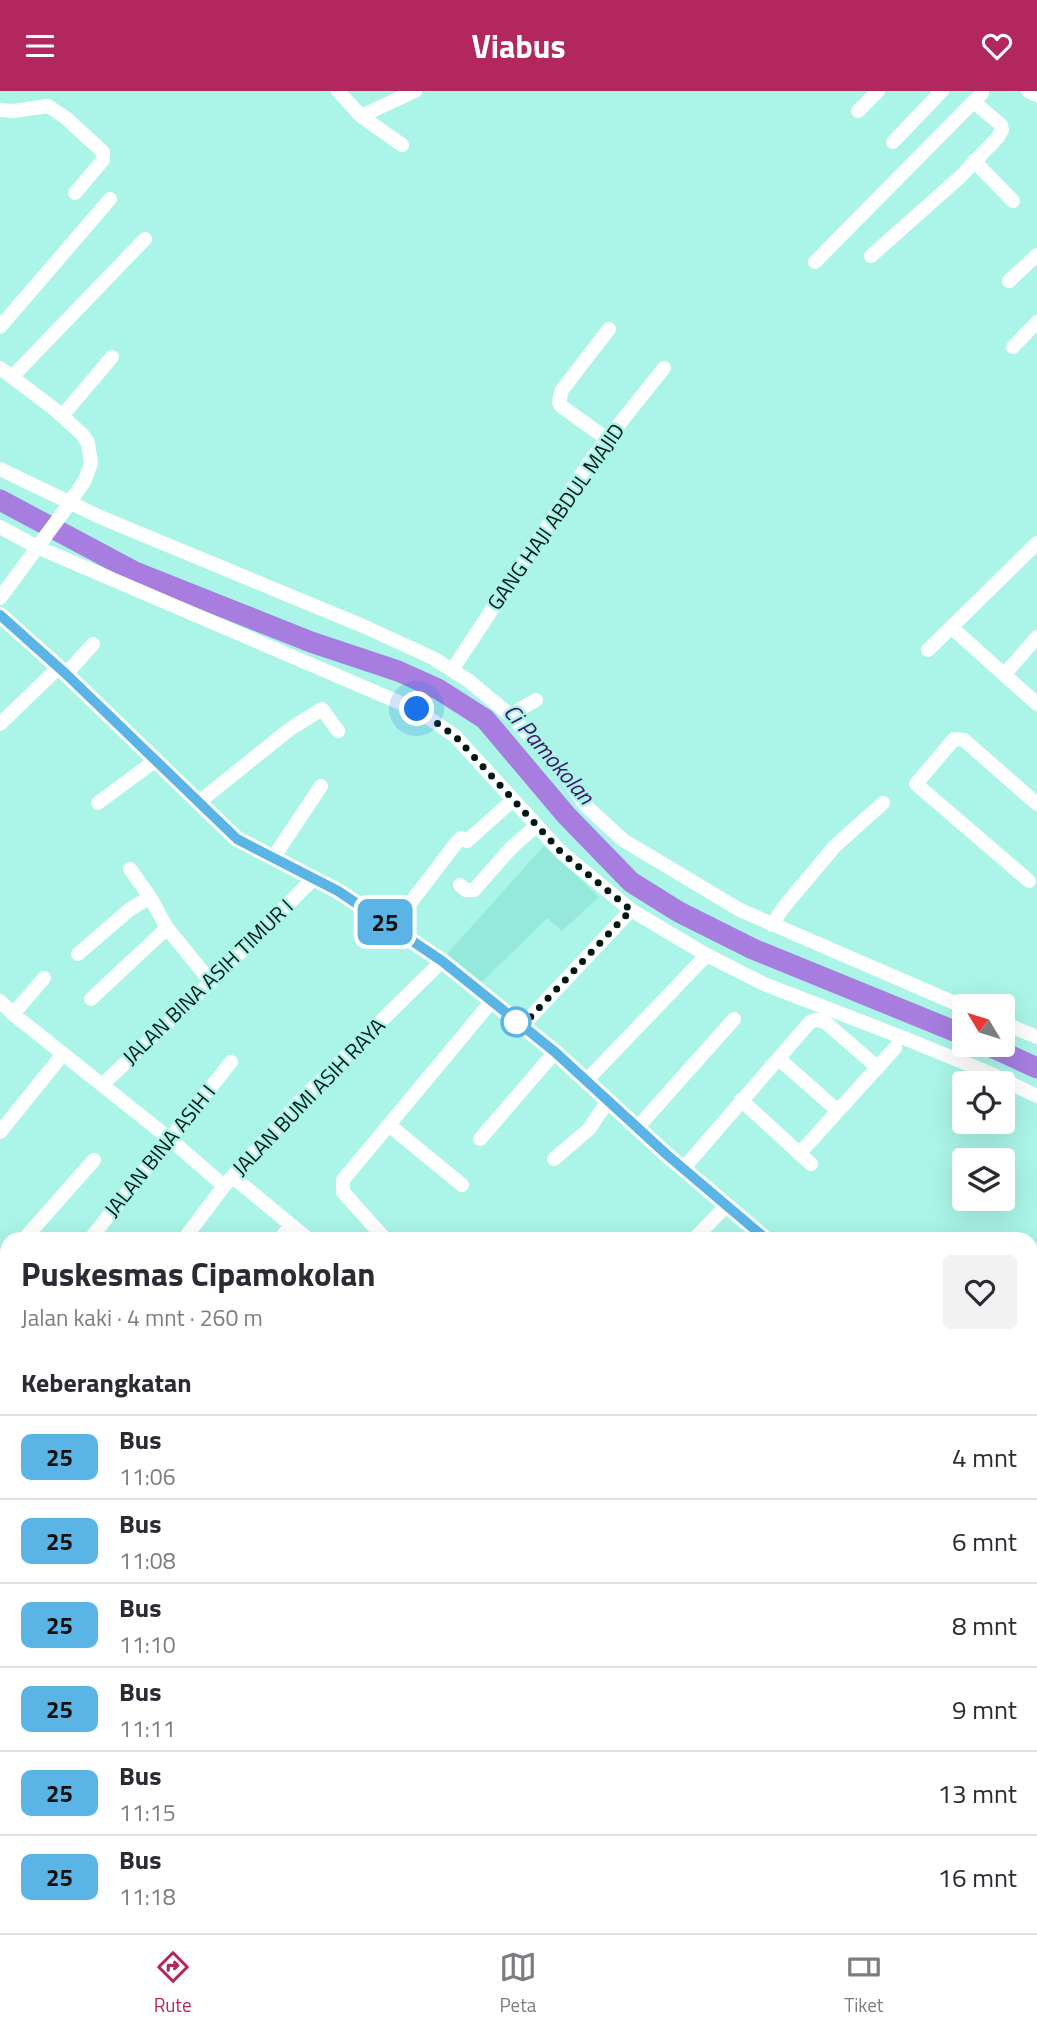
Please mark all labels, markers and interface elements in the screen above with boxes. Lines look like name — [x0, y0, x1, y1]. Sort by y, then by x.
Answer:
text: Viabus — [471, 22, 566, 70]
icon: menu — [21, 27, 59, 65]
icon: heart — [978, 27, 1016, 65]
street label: GANG HAJI ABDUL MAJID — [478, 416, 632, 616]
your location — [399, 691, 434, 726]
water label: Ci Pamokolan — [496, 695, 604, 812]
street label: JALAN BINA ASIH TIMUR I — [114, 891, 300, 1072]
line badge: 25 — [354, 899, 416, 945]
text: 25 — [372, 904, 398, 940]
north arrow — [952, 994, 1015, 1057]
map controls — [952, 994, 1015, 1211]
unlabelled marker — [501, 1007, 531, 1037]
street label: JALAN BUMI ASIH RAYA — [224, 1010, 393, 1182]
button: locate — [952, 1071, 1015, 1134]
street label: JALAN BINA ASIH I — [96, 1077, 223, 1224]
button: layers — [952, 1148, 1015, 1211]
text: Puskesmas Cipamokolan — [21, 1249, 376, 1299]
button: heart — [943, 1255, 1017, 1329]
text: Jalan kaki · 4 mnt · 260 m — [21, 1300, 263, 1335]
text: Keberangkatan — [21, 1363, 192, 1402]
text: Bus — [119, 1420, 161, 1459]
text: 4 mnt — [952, 1438, 1017, 1477]
text: 25 — [46, 1439, 73, 1475]
text: 11:06 — [119, 1459, 176, 1494]
text: Bus — [119, 1504, 161, 1543]
text: 6 mnt — [952, 1522, 1017, 1561]
text: 25 — [46, 1523, 73, 1559]
text: 11:08 — [119, 1543, 176, 1578]
text: Bus — [119, 1588, 161, 1627]
text: 8 mnt — [952, 1606, 1017, 1645]
text: 25 — [46, 1607, 73, 1643]
text: 11:10 — [119, 1627, 176, 1662]
text: Bus — [119, 1672, 161, 1711]
text: 9 mnt — [952, 1690, 1017, 1729]
text: 25 — [46, 1691, 73, 1727]
text: 11:11 — [119, 1711, 176, 1746]
text: Bus — [119, 1756, 161, 1795]
text: 13 mnt — [937, 1774, 1017, 1813]
text: 25 — [46, 1775, 73, 1811]
text: 11:15 — [119, 1795, 176, 1830]
text: Bus — [119, 1840, 161, 1879]
text: 16 mnt — [937, 1858, 1017, 1897]
text: 25 — [46, 1859, 73, 1895]
text: 11:18 — [119, 1879, 176, 1914]
tab: Rute — [154, 1948, 192, 2019]
tab: Peta — [499, 1948, 537, 2019]
tab: Tiket — [844, 1948, 883, 2019]

